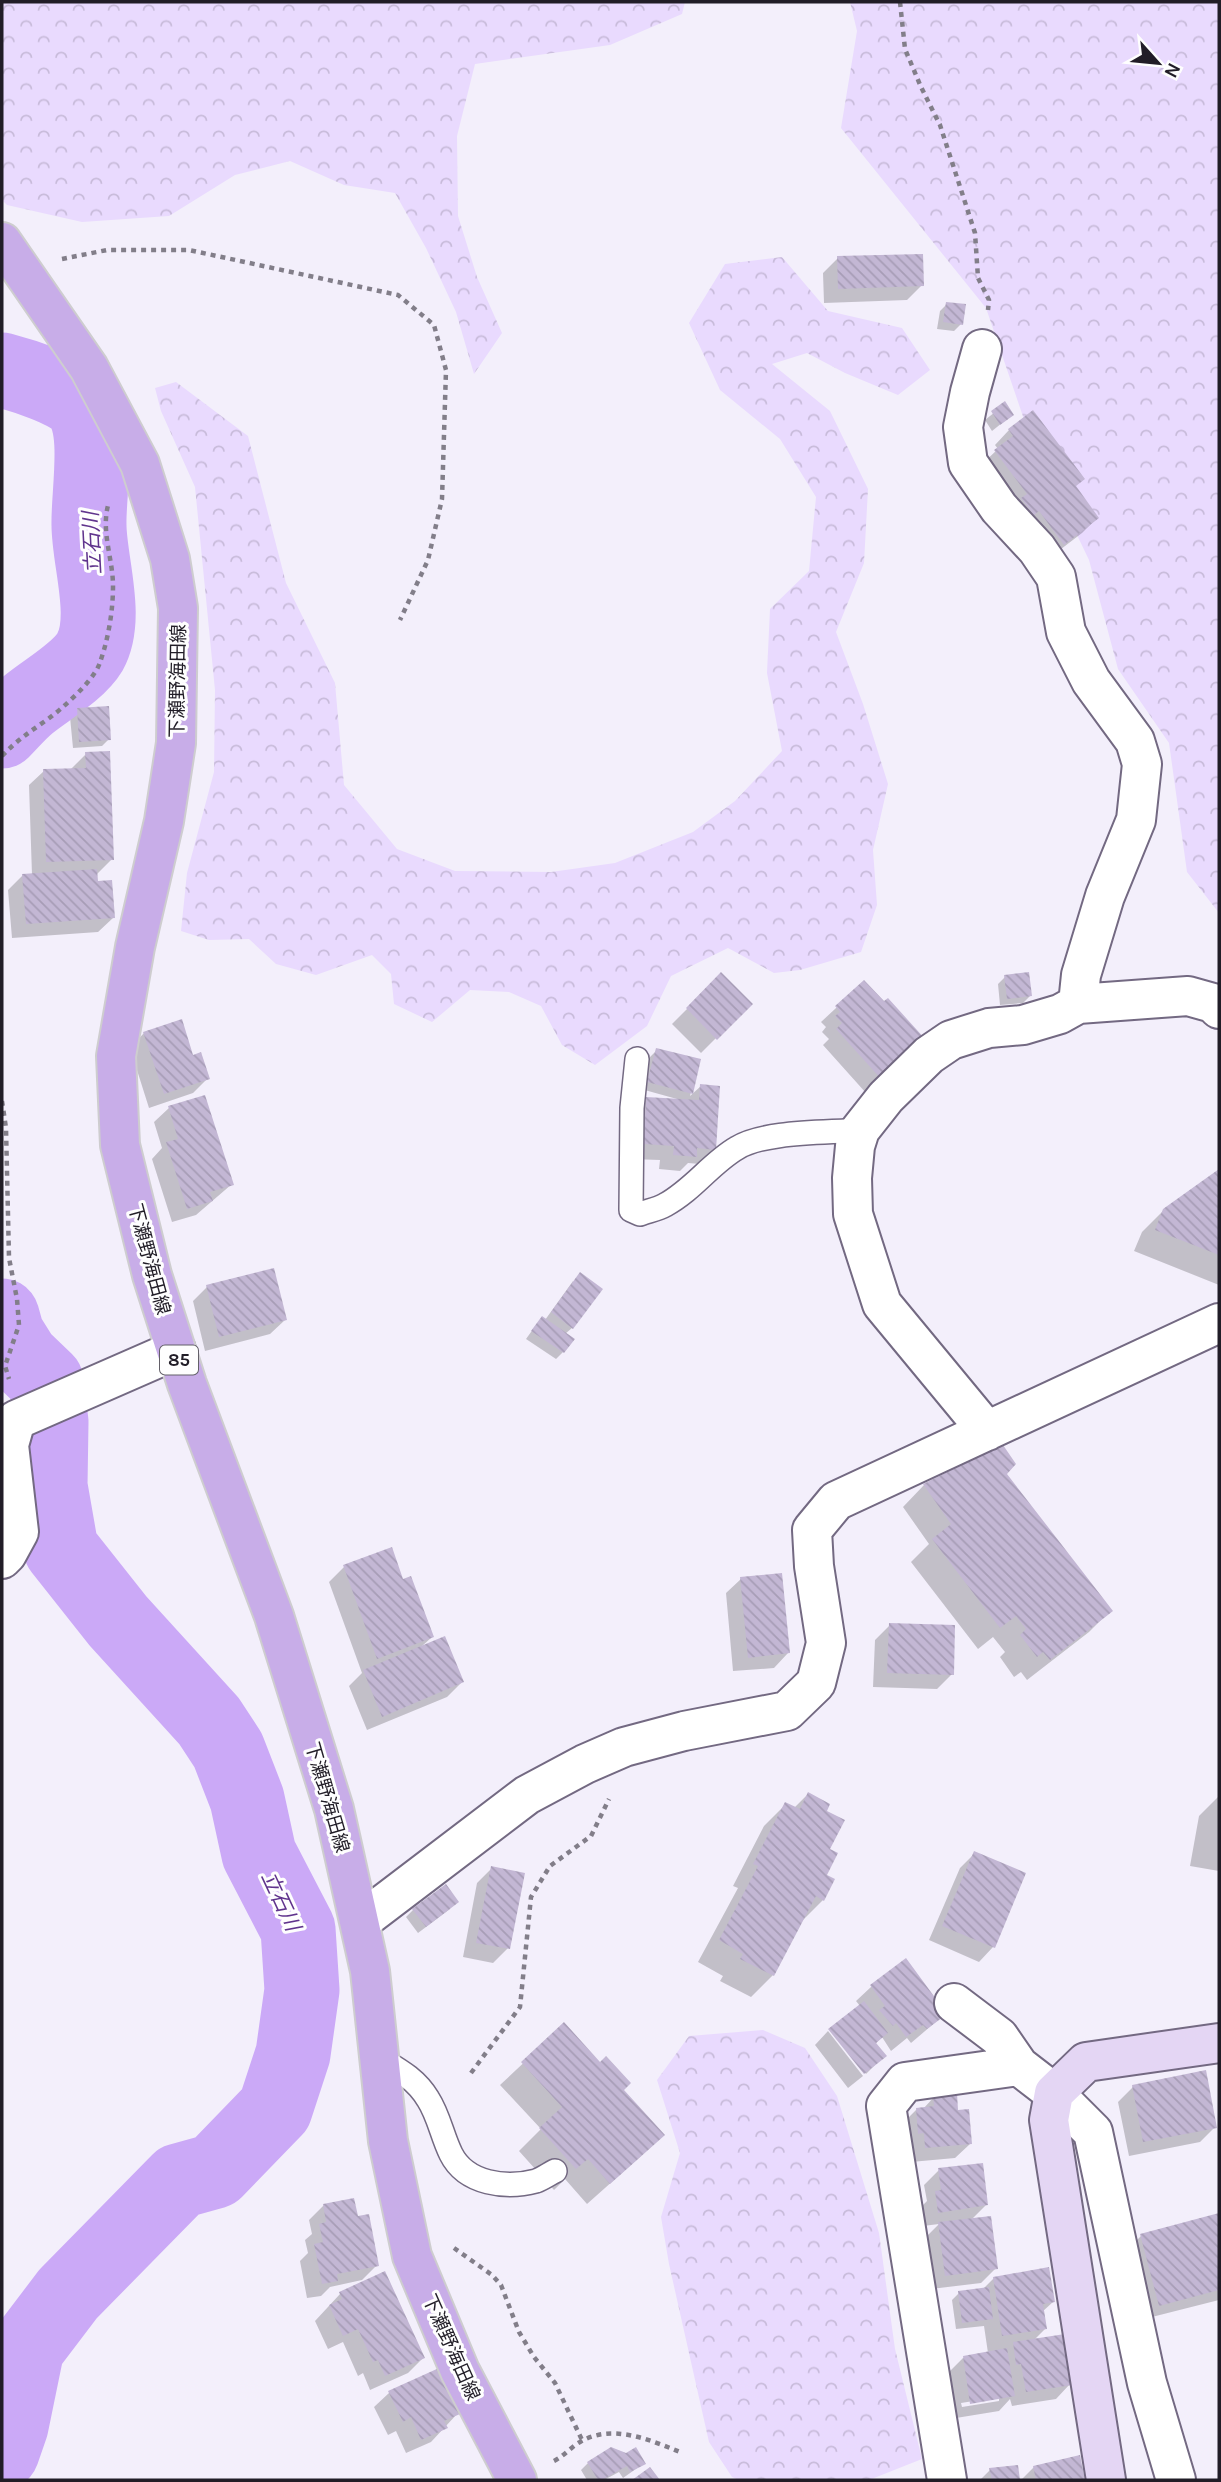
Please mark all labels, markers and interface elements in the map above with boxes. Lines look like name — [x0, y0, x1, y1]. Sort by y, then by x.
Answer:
north arrow — [1123, 28, 1193, 98]
text: N — [1159, 59, 1185, 81]
water label: 立石川 — [78, 509, 106, 575]
street label: 下瀬野海田線 — [166, 624, 190, 738]
street label: 下瀬野海田線 — [124, 1201, 174, 1317]
road number: 85 — [160, 1345, 198, 1374]
street label: 下瀬野海田線 — [301, 1739, 353, 1855]
water label: 立石川 — [257, 1867, 306, 1936]
street label: 下瀬野海田線 — [418, 2291, 484, 2404]

